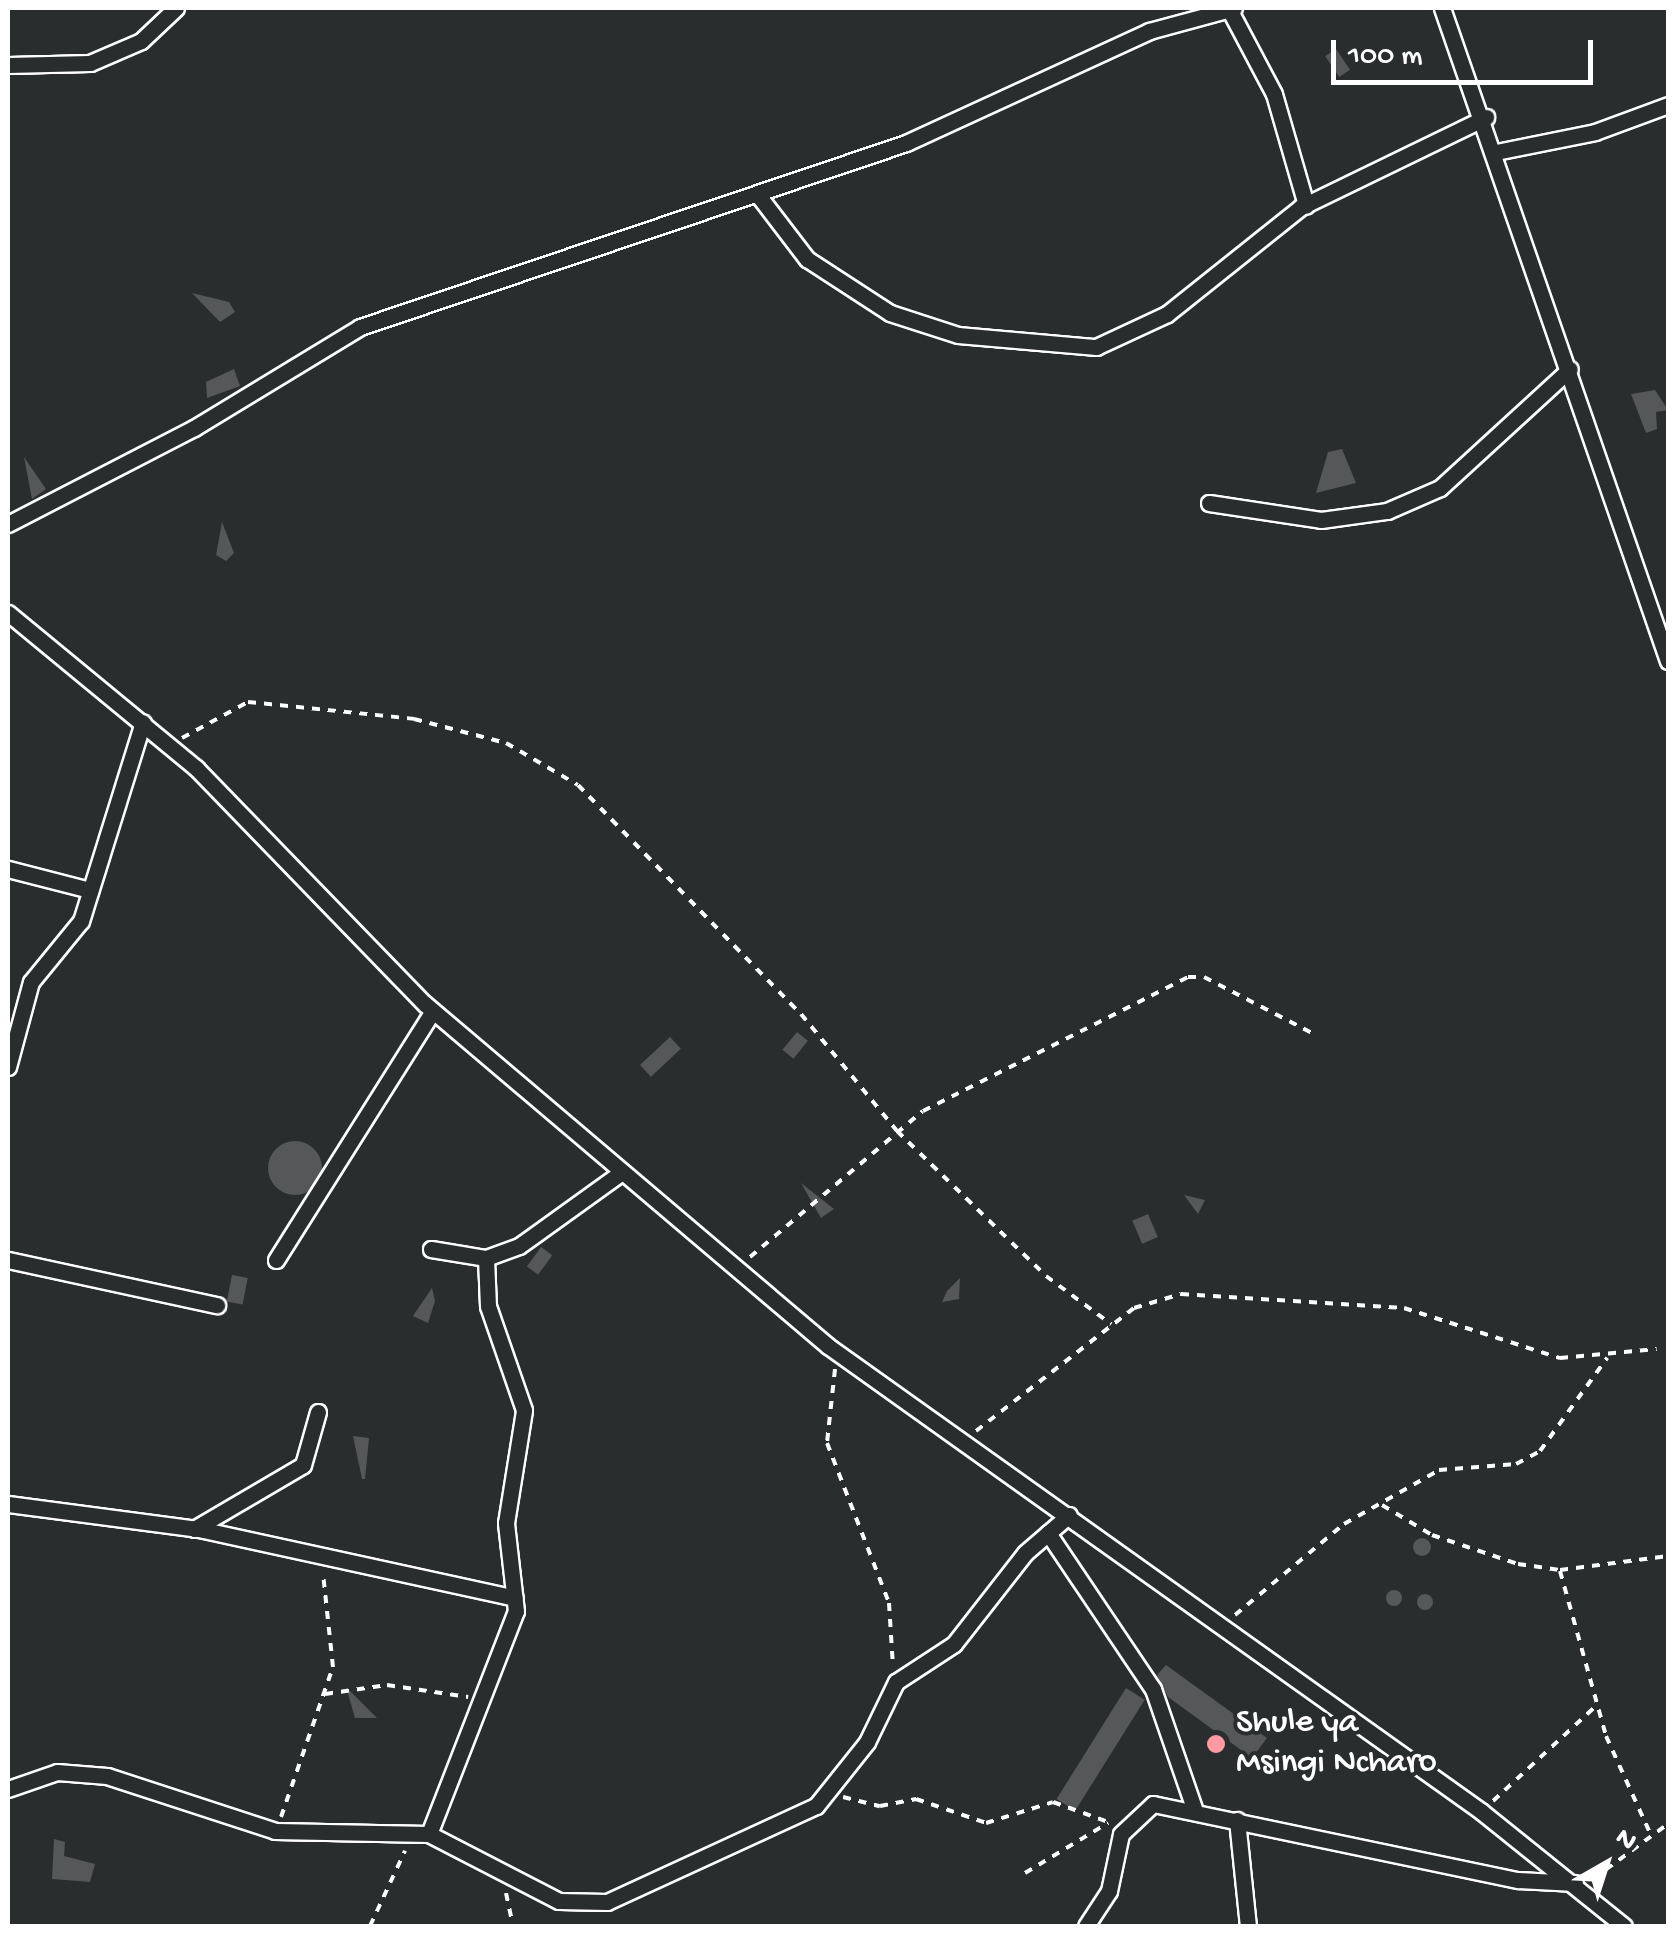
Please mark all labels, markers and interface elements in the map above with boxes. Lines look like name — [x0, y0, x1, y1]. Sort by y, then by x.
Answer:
scale bar — [1336, 20, 1598, 82]
text: 100 m — [1348, 40, 1423, 75]
place label: Shule ya Msingi Ncharo — [1236, 1703, 1437, 1785]
marker: Shule ya Msingi Ncharo — [1205, 1733, 1227, 1755]
north arrow — [1556, 1814, 1656, 1914]
text: N — [1608, 1822, 1643, 1859]

